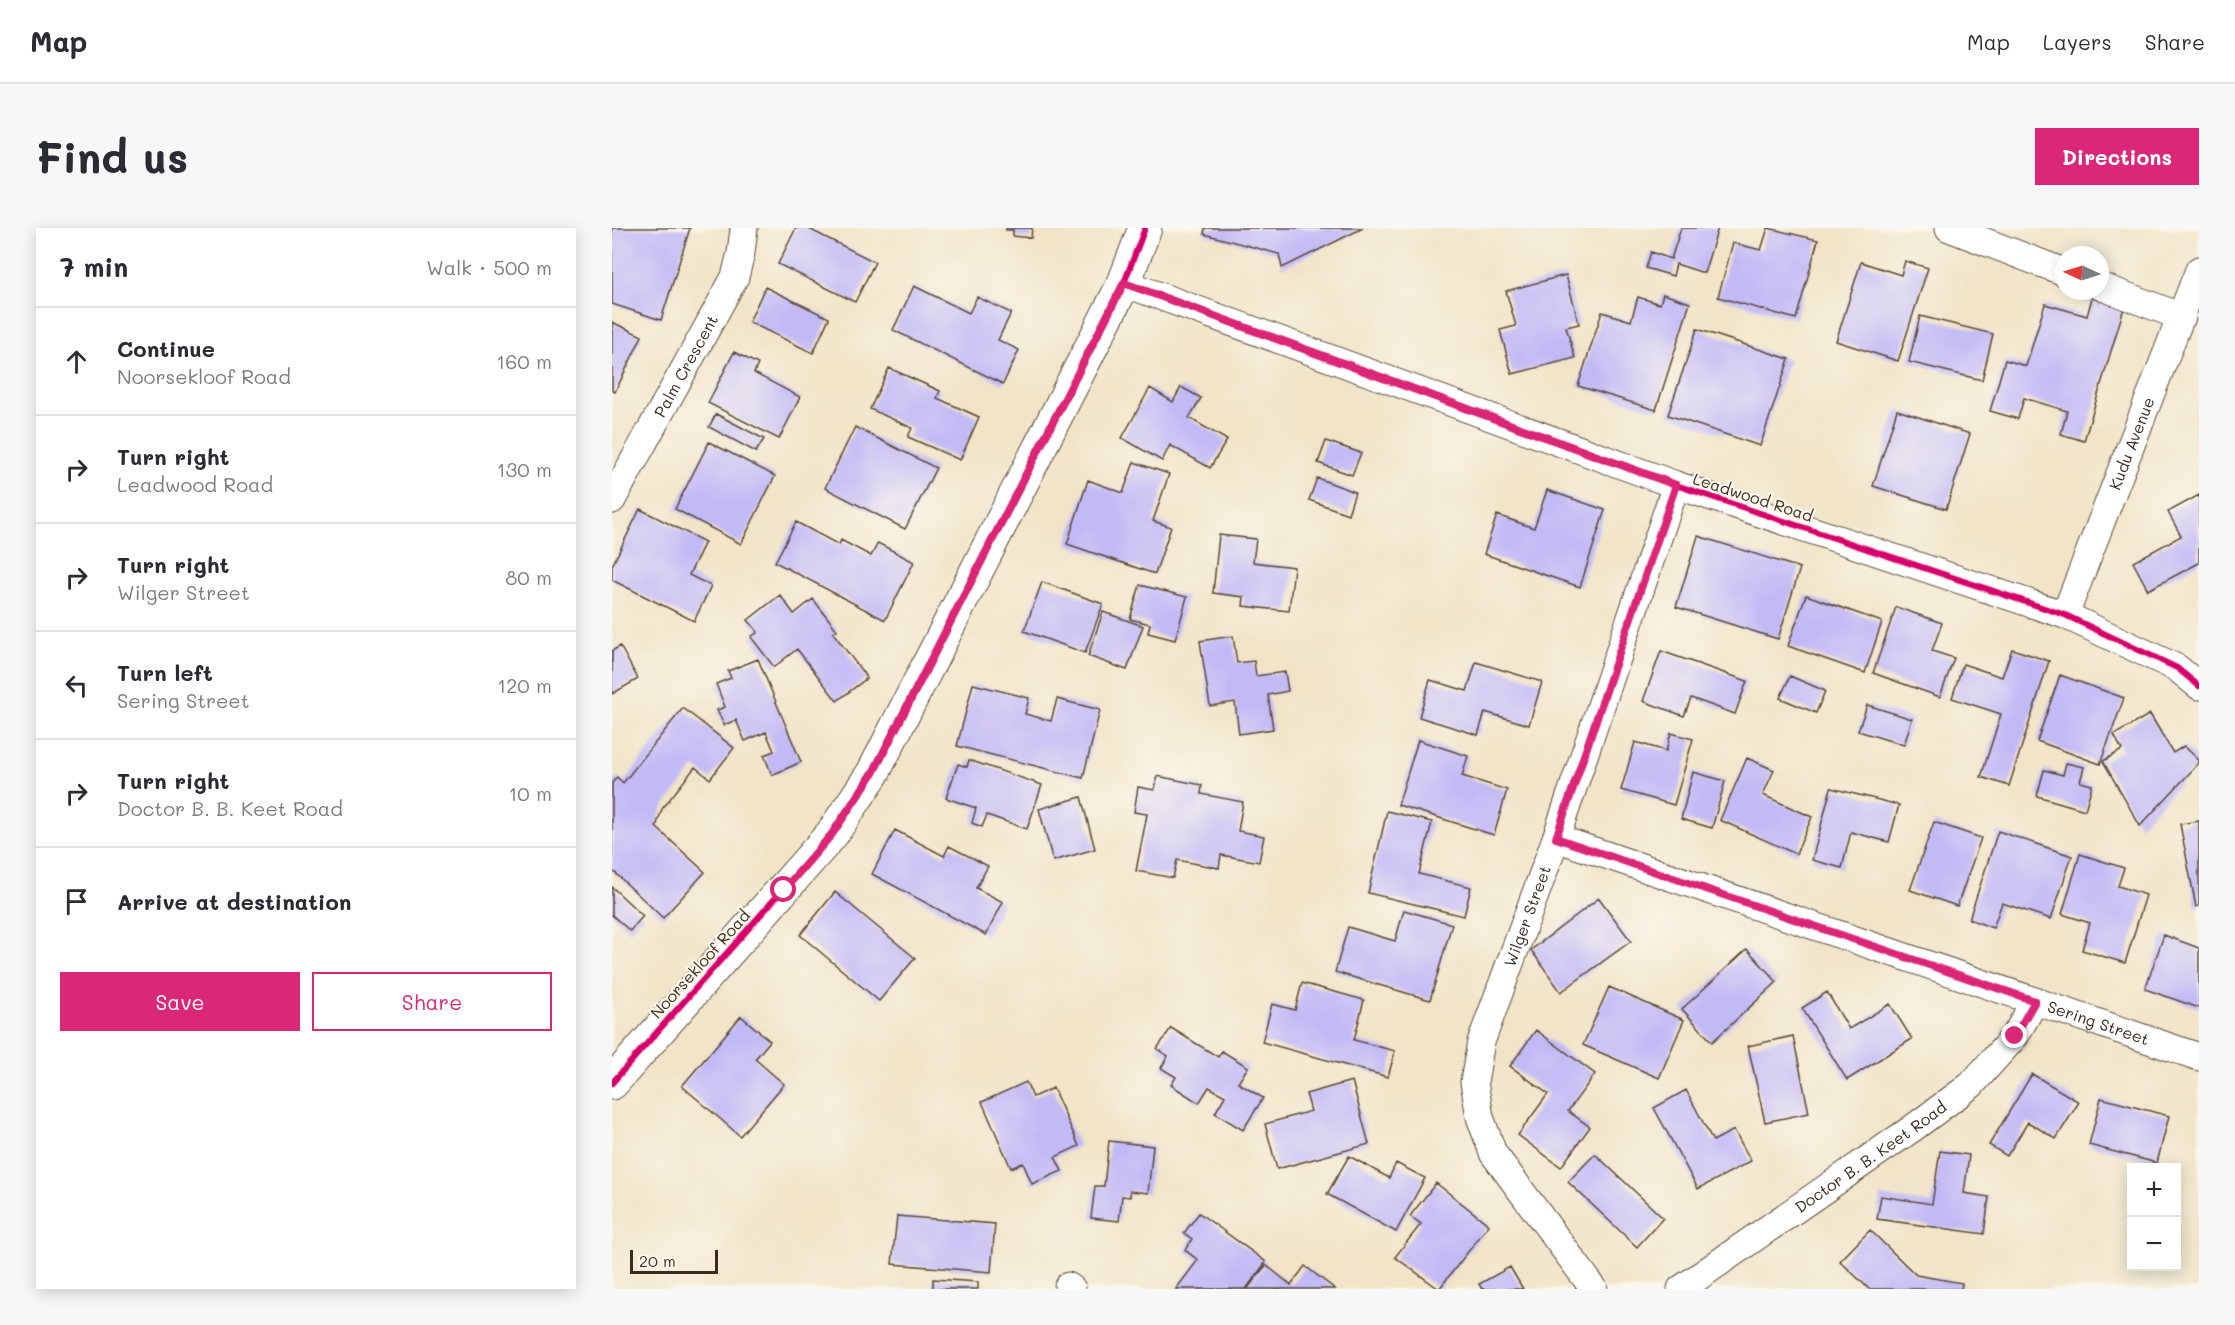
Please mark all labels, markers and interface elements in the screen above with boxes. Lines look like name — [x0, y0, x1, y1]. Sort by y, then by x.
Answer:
text: Map — [30, 23, 87, 59]
text: Map — [1967, 28, 2010, 55]
text: Layers — [2043, 28, 2112, 55]
text: Share — [2145, 28, 2205, 55]
button: Directions — [2035, 128, 2199, 185]
text: Find us — [36, 129, 188, 184]
north arrow — [2055, 246, 2109, 300]
text: 7 min — [60, 250, 128, 284]
text: Walk · 500 m — [426, 254, 552, 280]
street label: Palm Crescent — [649, 311, 722, 421]
text: Continue — [117, 334, 215, 363]
icon: ahead — [60, 345, 93, 378]
text: 160 m — [496, 348, 552, 374]
text: Noorsekloof Road — [117, 363, 291, 389]
street label: Kudu Avenue — [2104, 394, 2159, 493]
text: Turn right — [117, 442, 229, 471]
icon: right — [60, 453, 93, 486]
text: 130 m — [497, 456, 552, 482]
street label: Leadwood Road — [1690, 467, 1816, 526]
text: Leadwood Road — [117, 471, 273, 497]
text: Turn right — [117, 550, 229, 579]
icon: right — [60, 561, 93, 594]
text: 80 m — [505, 564, 552, 590]
text: Wilger Street — [117, 579, 250, 605]
text: Turn left — [117, 658, 213, 687]
icon: left — [60, 669, 93, 702]
text: 120 m — [497, 672, 552, 698]
text: Sering Street — [117, 687, 250, 713]
text: Turn right — [117, 766, 229, 795]
icon: right — [60, 777, 93, 810]
text: 10 m — [508, 780, 552, 806]
text: Doctor B. B. Keet Road — [117, 795, 343, 821]
street label: Wilger Street — [1499, 862, 1555, 969]
route start — [770, 876, 796, 902]
icon: arrive — [60, 885, 93, 918]
text: Arrive at destination — [117, 887, 352, 916]
street label: Noorsekloof Road — [645, 905, 754, 1022]
button: Save — [60, 972, 300, 1031]
button: Share — [312, 972, 552, 1031]
street label: Sering Street — [2045, 995, 2152, 1049]
route end — [2001, 1022, 2027, 1048]
street label: Doctor B. B. Keet Road — [1790, 1096, 1950, 1217]
map controls — [2127, 1163, 2181, 1271]
button: + — [2127, 1163, 2181, 1217]
button: − — [2127, 1217, 2181, 1271]
scale bar — [630, 1247, 718, 1274]
text: 20 m — [639, 1250, 676, 1271]

